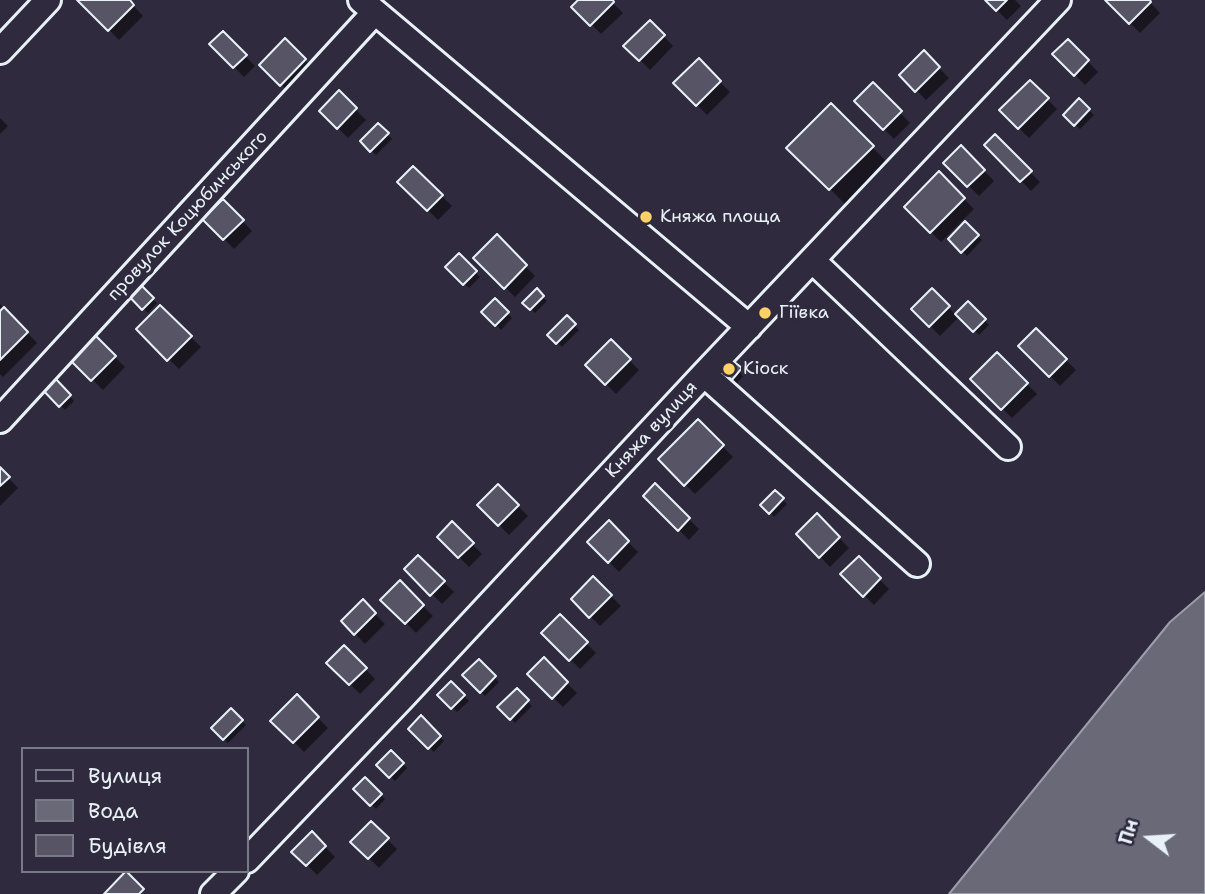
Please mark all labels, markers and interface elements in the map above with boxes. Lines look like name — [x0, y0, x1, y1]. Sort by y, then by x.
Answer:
street label: провулок Коцюбинського — [103, 126, 273, 306]
place label: Княжа площа — [660, 206, 781, 228]
marker: Княжа площа — [638, 209, 654, 225]
place label: Гіївка — [779, 302, 829, 324]
marker: Гіївка — [757, 305, 773, 321]
place label: Кіоск — [743, 358, 788, 380]
marker: Кіоск — [721, 361, 737, 377]
street label: Княжа вулиця — [602, 377, 702, 483]
legend — [21, 747, 248, 873]
text: Вулиця — [88, 762, 162, 790]
text: Вода — [88, 797, 138, 825]
north arrow — [1114, 803, 1184, 873]
text: Пн — [1113, 816, 1144, 847]
text: Будівля — [88, 832, 167, 860]

